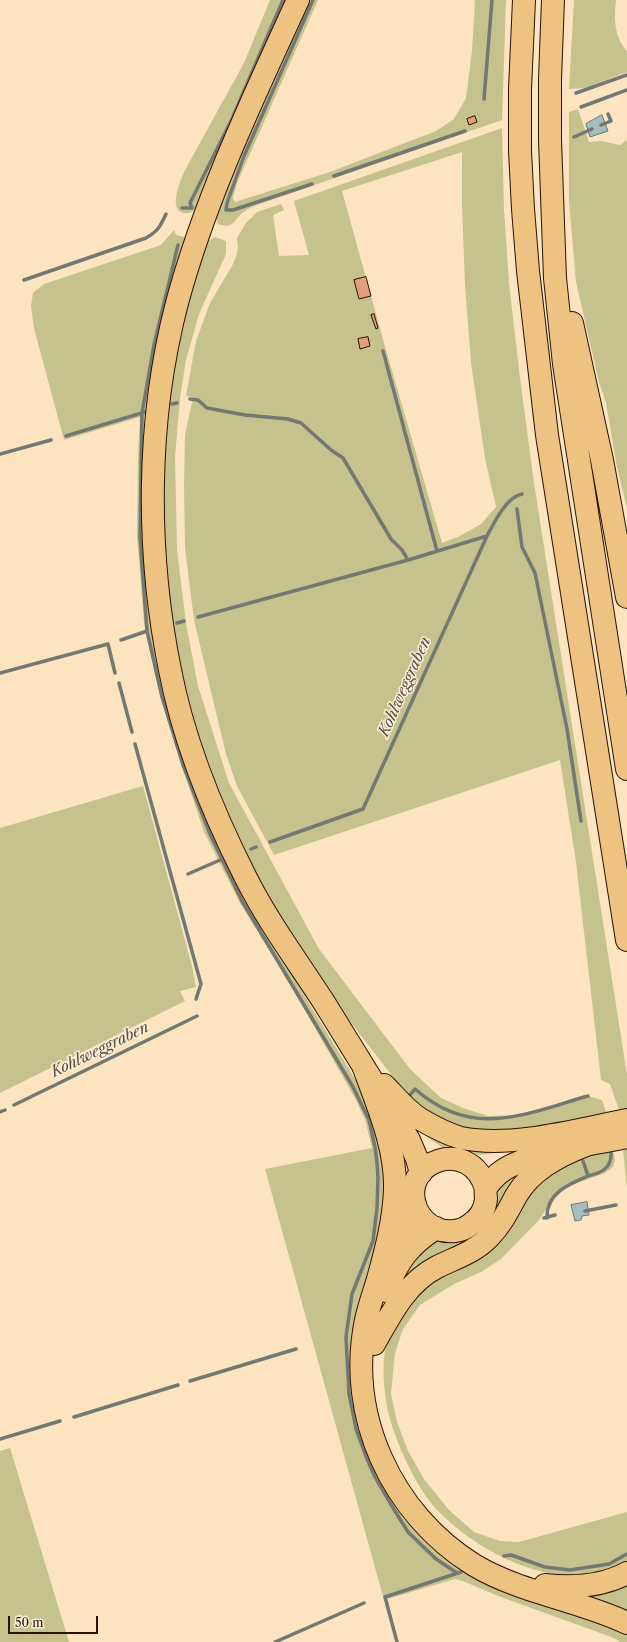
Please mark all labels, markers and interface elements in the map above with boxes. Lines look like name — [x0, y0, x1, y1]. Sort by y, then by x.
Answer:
water label: Kohlweggraben — [375, 635, 435, 739]
water label: Kohlweggraben — [48, 1019, 152, 1081]
scale bar — [10, 1608, 100, 1634]
text: 50 m — [15, 1615, 44, 1630]

